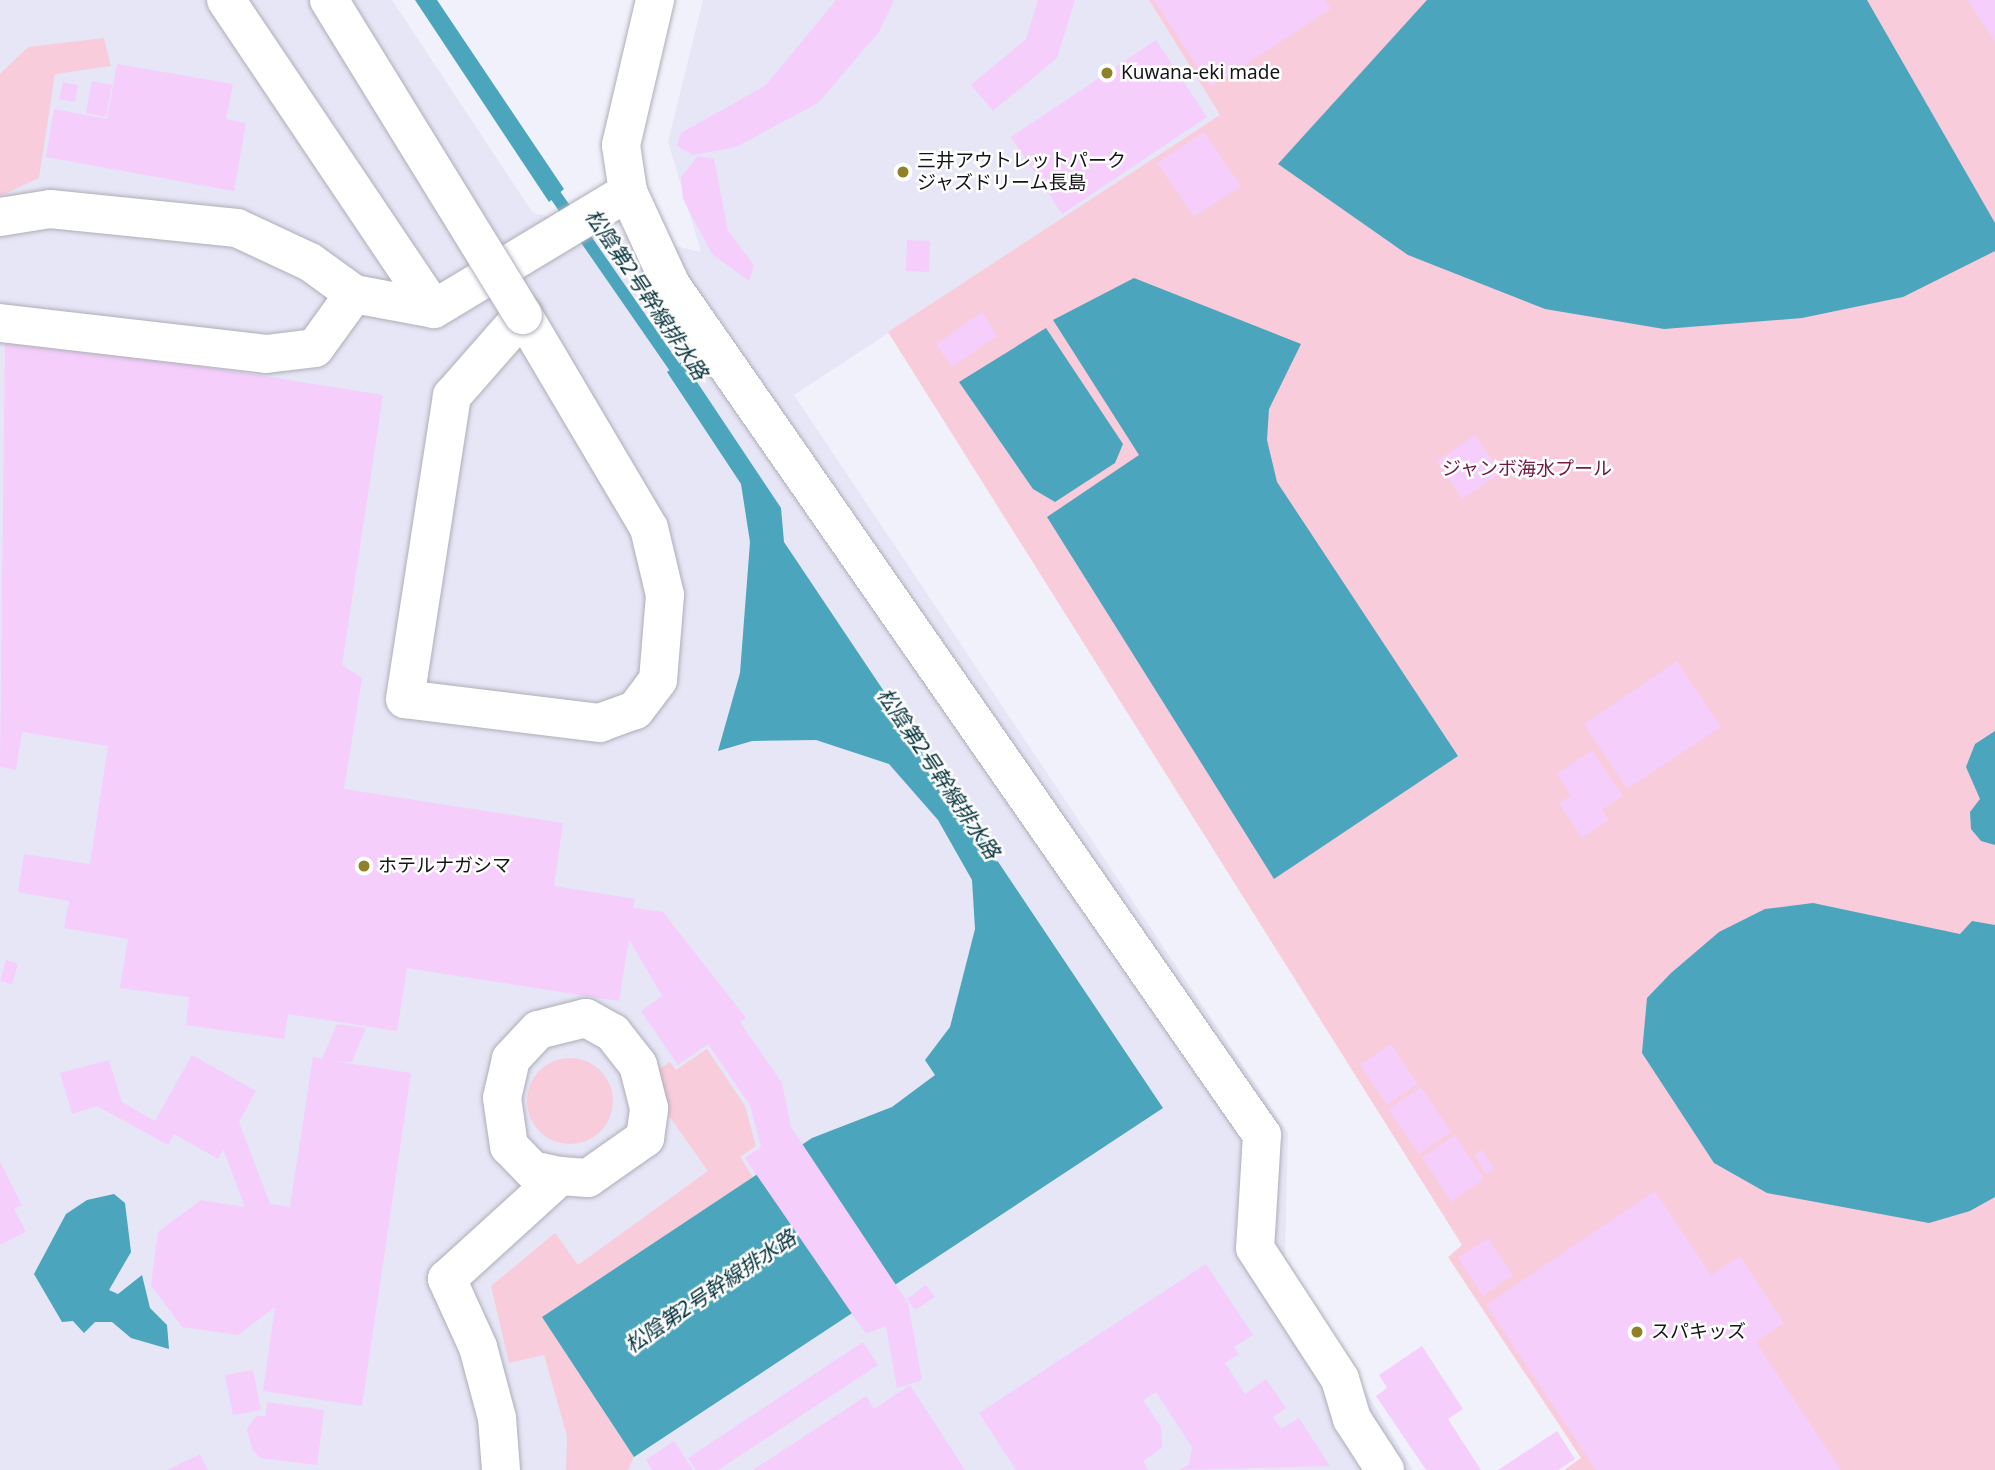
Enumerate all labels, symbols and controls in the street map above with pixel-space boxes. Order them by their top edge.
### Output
place label: Kuwana-eki made [1121,62,1280,84]
marker: Kuwana-eki made [1099,65,1115,81]
place label: 三井アウトレットパーク ジャズドリーム長島 [917,150,1126,194]
marker: 三井アウトレットパーク ジャズドリーム長島 [895,164,911,180]
water label: 松陰第2号幹線排水路 [580,204,714,384]
park label: ジャンボ海水プール [1442,458,1612,480]
water label: 松陰第2号幹線排水路 [872,683,1006,863]
place label: ホテルナガシマ [378,855,511,877]
marker: ホテルナガシマ [356,858,372,874]
water label: 松陰第2号幹線排水路 [620,1224,800,1358]
place label: スパキッズ [1651,1321,1746,1343]
marker: スパキッズ [1629,1324,1645,1340]

